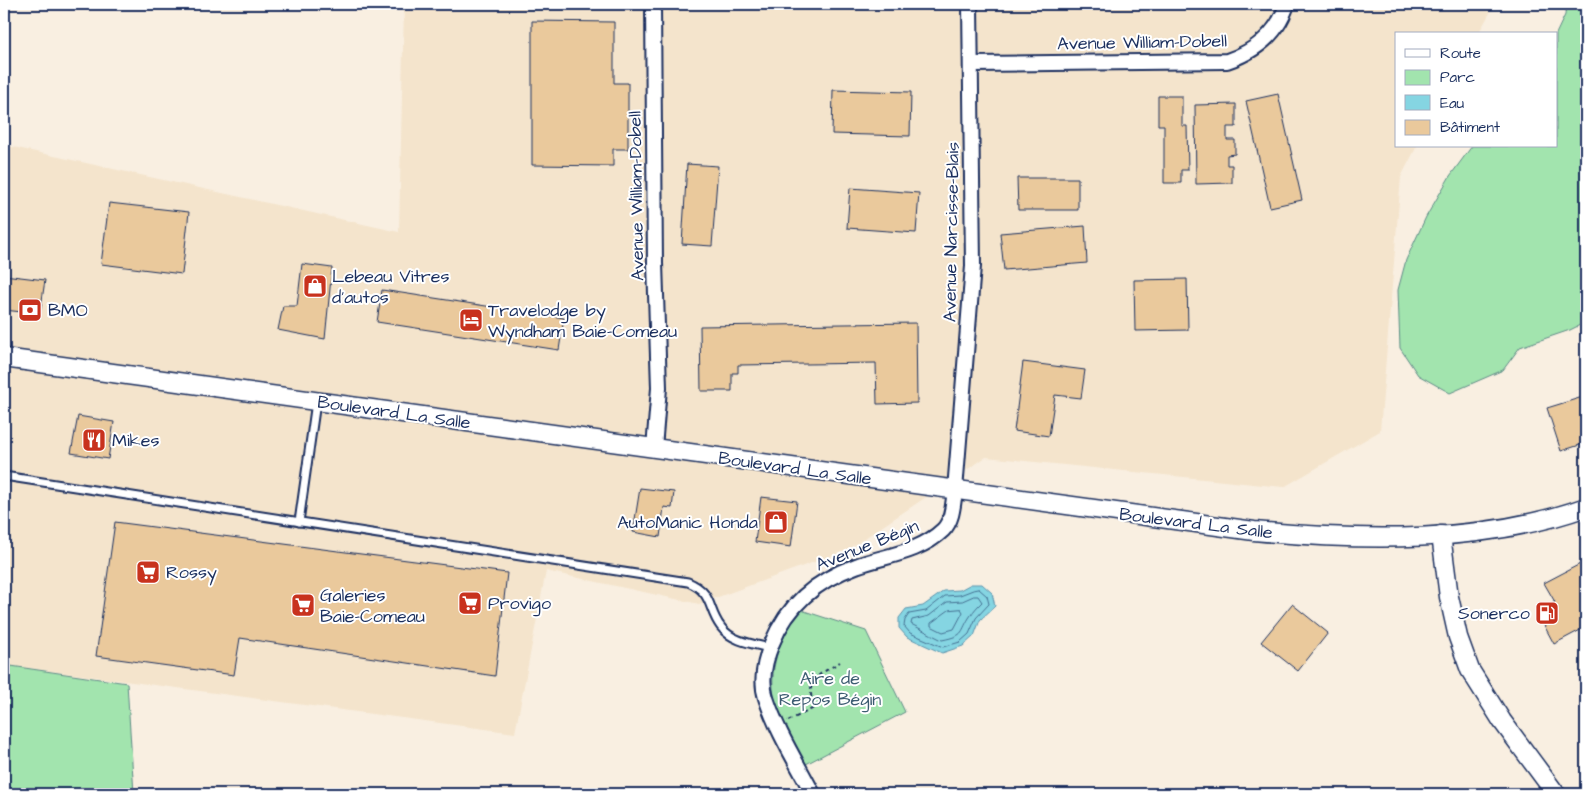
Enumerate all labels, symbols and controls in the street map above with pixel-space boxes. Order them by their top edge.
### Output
street label: Avenue William-Dobell [1057,29,1227,56]
legend [1395,32,1558,148]
text: Route [1440,43,1481,64]
text: Parc [1440,67,1475,88]
text: Eau [1440,93,1465,114]
street label: Avenue William-Dobell [623,111,650,281]
text: Bâtiment [1440,117,1500,138]
street label: Avenue Narcisse-Blais [937,142,966,322]
place label: Lebeau Vitres d'autos [332,264,450,310]
shop icon: Lebeau Vitres d'autos [302,273,328,299]
bank icon: BMO [17,297,43,323]
place label: BMO [48,298,88,323]
place label: Travelodge by Wyndham Baie-Comeau [488,298,677,345]
hotel icon: Travelodge by Wyndham Baie-Comeau [458,307,484,333]
street label: Boulevard La Salle [316,389,472,436]
restaurant icon: Mikes [81,427,107,453]
place label: Mikes [112,428,159,453]
street label: Boulevard La Salle [717,445,873,492]
street label: Boulevard La Salle [1118,502,1274,545]
shop icon: AutoManic Honda [763,509,789,535]
place label: AutoManic Honda [617,510,758,535]
street label: Avenue Bégin [812,513,923,578]
supermarket icon: Rossy [135,559,161,585]
place label: Rossy [166,560,217,586]
place label: Galeries Baie-Comeau [320,583,425,629]
supermarket icon: Provigo [457,590,483,616]
place label: Provigo [488,591,551,617]
supermarket icon: Galeries Baie-Comeau [290,592,316,618]
fuel station icon: Sonerco [1534,600,1560,626]
place label: Sonerco [1458,601,1530,626]
park label: Aire de Repos Bégin [779,666,881,713]

